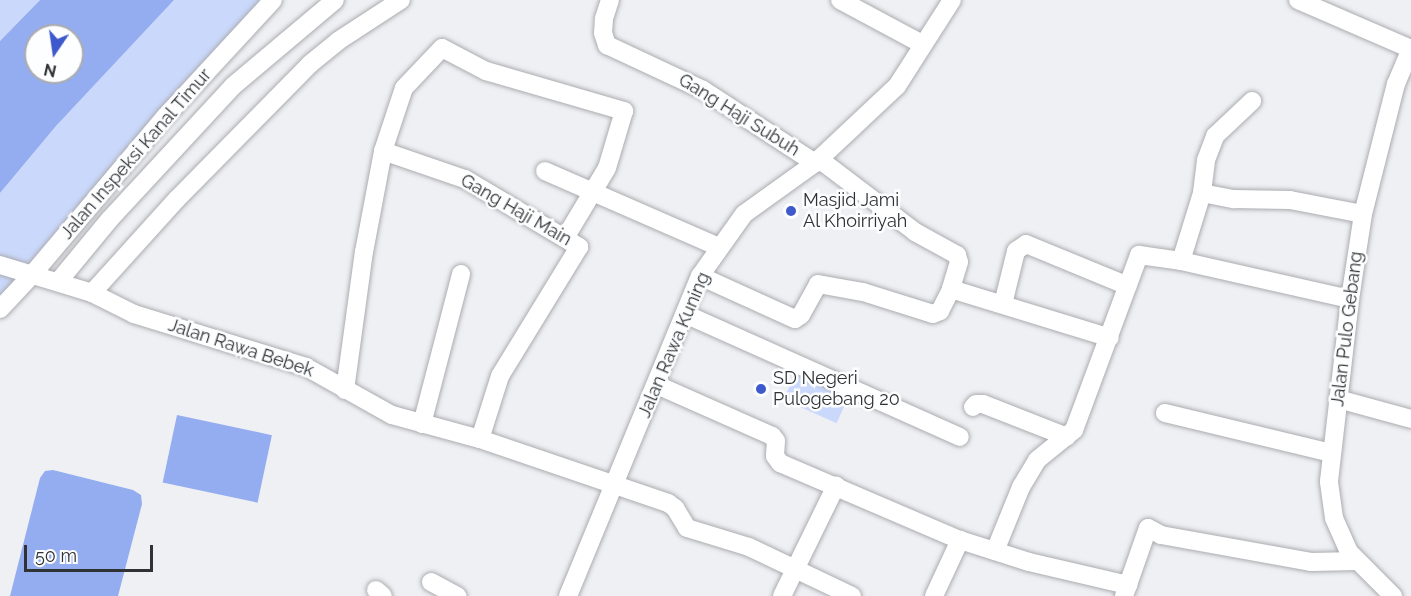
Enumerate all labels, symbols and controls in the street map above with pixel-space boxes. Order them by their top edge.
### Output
north arrow [24,24,84,84]
text: N [42,59,58,81]
street label: Jalan Inspeksi Kanal Timur [56,64,216,244]
street label: Gang Haji Subuh [675,69,803,161]
street label: Gang Haji Main [457,170,575,250]
place label: Masjid Jami Al Khoirriyah [803,190,908,232]
marker: Masjid Jami Al Khoirriyah [784,204,798,218]
street label: Jalan Pulo Gebang [1327,250,1367,408]
street label: Jalan Rawa Kuning [634,269,714,421]
street label: Jalan Rawa Bebek [165,314,317,382]
place label: SD Negeri Pulogebang 20 [773,368,900,410]
marker: SD Negeri Pulogebang 20 [754,382,768,396]
scale bar [27,533,156,571]
text: 50 m [35,545,77,566]

